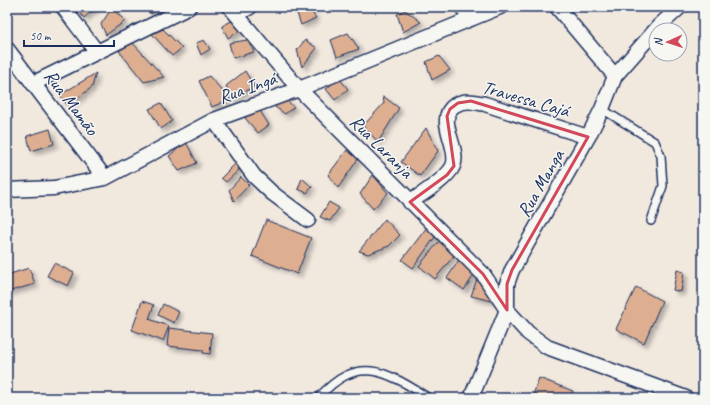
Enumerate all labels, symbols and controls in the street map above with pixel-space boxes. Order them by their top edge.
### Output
scale bar [24,22,114,48]
north arrow [648,22,688,62]
text: 50 m [30,28,52,44]
text: N [651,37,665,46]
street label: Rua Mamão [39,65,104,141]
street label: Rua Ingá [215,66,281,109]
street label: Travessa Cajá [479,75,574,123]
street label: Rua Laranja [345,110,419,184]
street label: Rua Manga [512,144,571,222]

